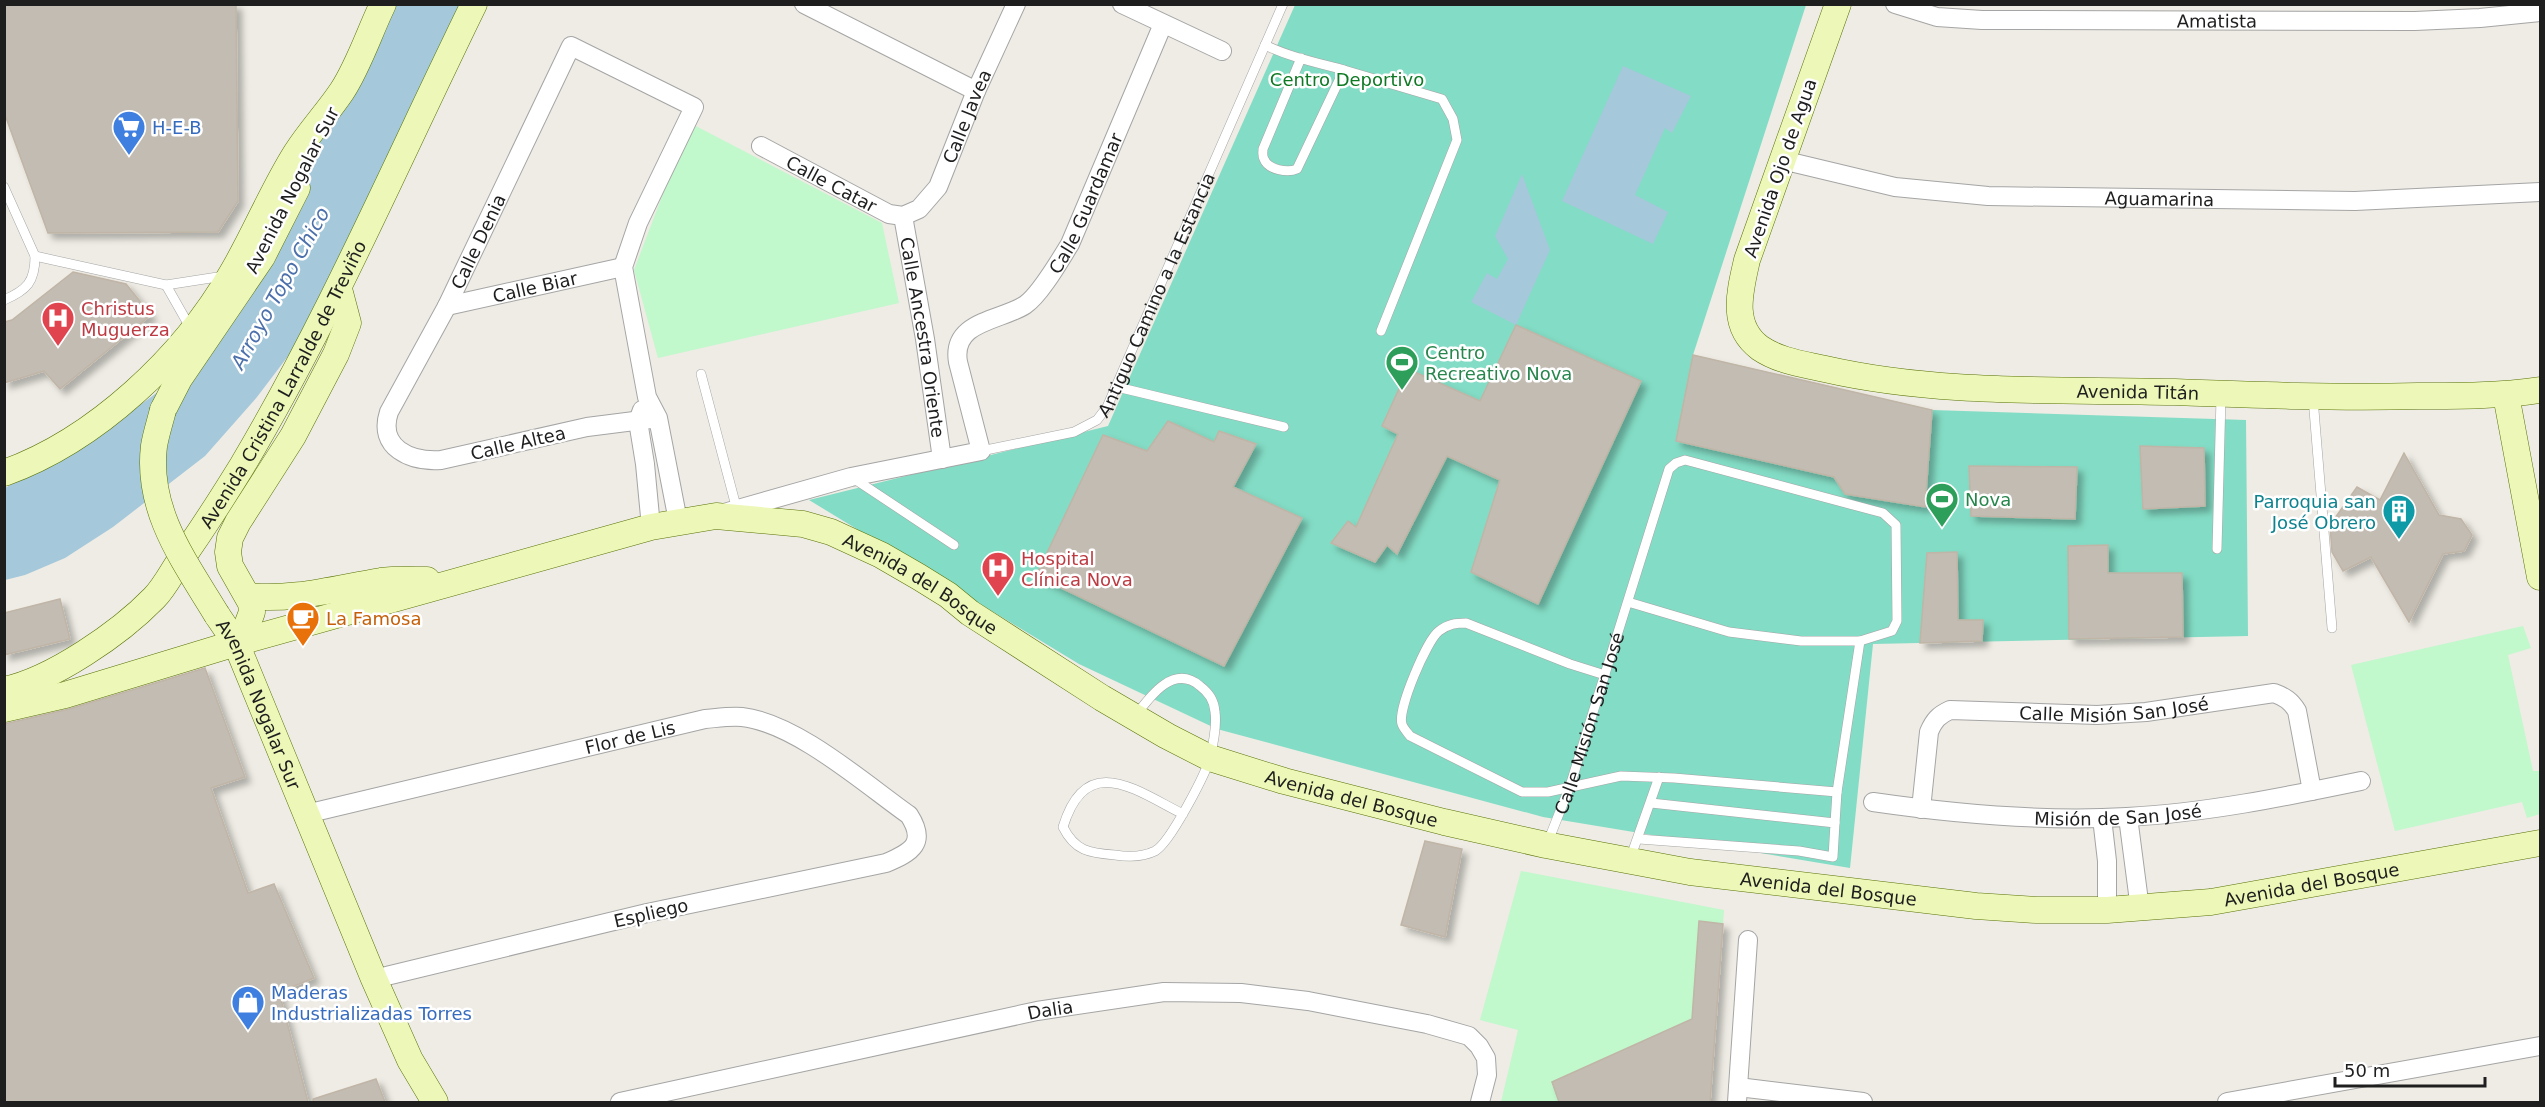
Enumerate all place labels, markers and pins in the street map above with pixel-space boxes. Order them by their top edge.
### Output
supermarket icon: H-E-B [111,109,147,156]
place label: H-E-B [152,117,202,138]
place label: Christus Muguerza [81,298,170,340]
hospital icon: Christus Muguerza [40,300,76,347]
place label: Centro Recreativo Nova [1425,342,1572,384]
sports icon: Centro Recreativo Nova [1384,344,1420,391]
sports icon: Nova [1924,481,1960,528]
place label: Nova [1965,489,2011,510]
place label: Parroquia san José Obrero [2253,491,2376,533]
building icon: Parroquia san José Obrero [2381,493,2417,540]
place label: Hospital Clínica Nova [1021,548,1133,590]
hospital icon: Hospital Clínica Nova [980,550,1016,597]
cafe icon: La Famosa [285,600,321,647]
place label: La Famosa [326,608,421,629]
place label: Maderas Industrializadas Torres [271,982,472,1024]
shop icon: Maderas Industrializadas Torres [230,984,266,1031]

